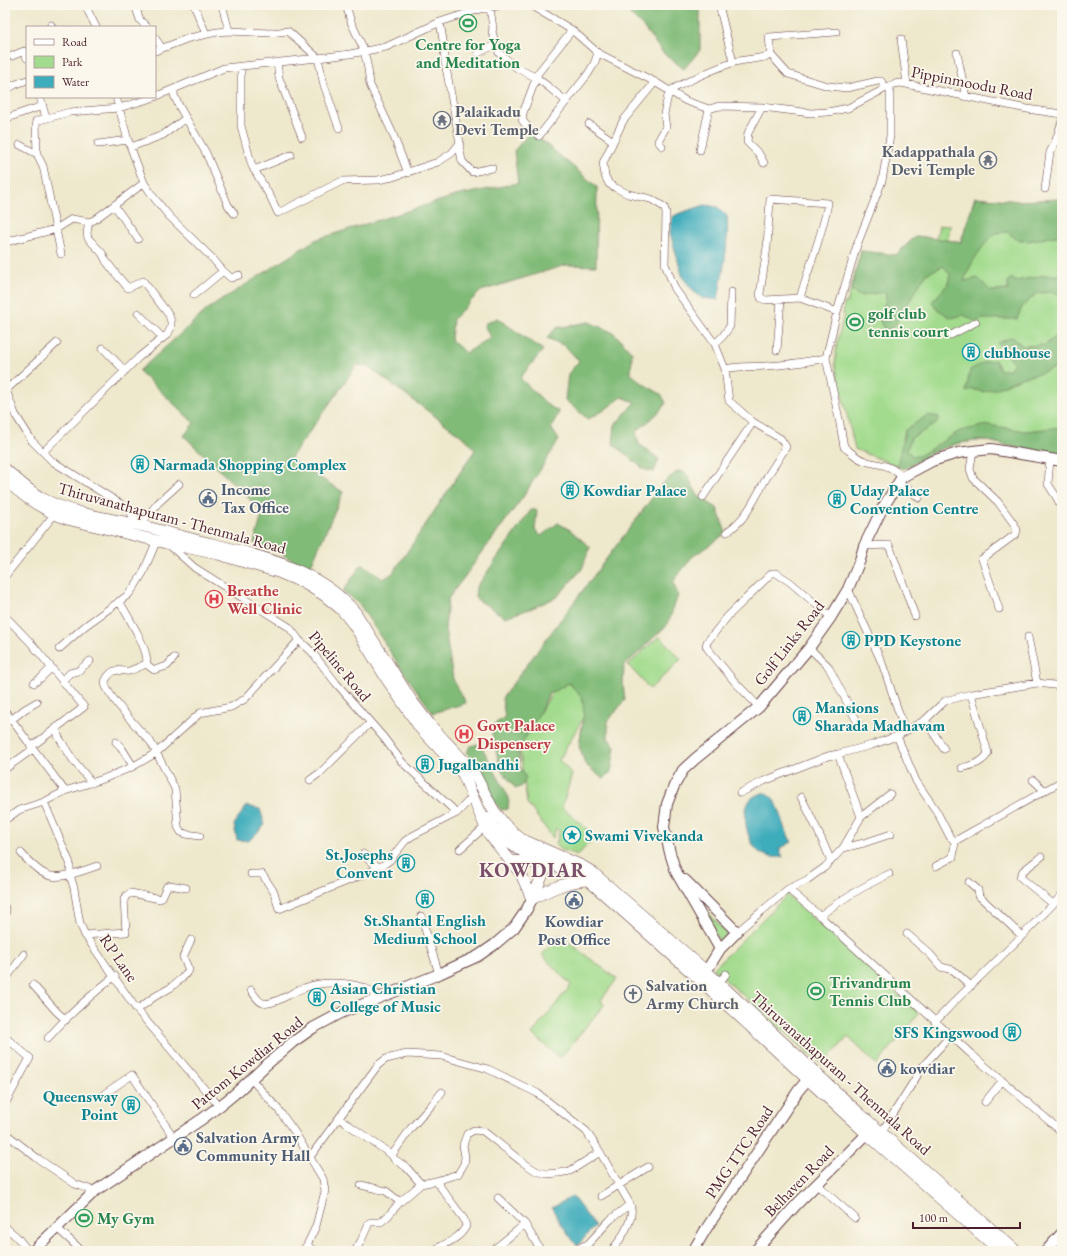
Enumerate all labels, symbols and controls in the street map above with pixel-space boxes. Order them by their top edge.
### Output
sports icon: Centre for Yoga and Meditation [458,13,478,33]
legend [26,26,156,98]
text: Road [62,34,88,50]
place label: Centre for Yoga and Meditation [415,34,522,73]
text: Park [62,54,83,70]
street label: Pippinmoodu Road [910,61,1035,105]
text: Water [62,74,89,90]
place label: Palaikadu Devi Temple [455,101,539,140]
temple icon: Palaikadu Devi Temple [432,110,452,130]
place label: Kadappathala Devi Temple [882,141,976,180]
temple icon: Kadappathala Devi Temple [978,150,998,170]
place label: golf club tennis court [868,303,949,342]
sports icon: golf club tennis court [845,312,865,332]
building icon: clubhouse [961,342,981,362]
place label: clubhouse [984,342,1051,363]
building icon: Narmada Shopping Complex [130,454,150,474]
place label: Narmada Shopping Complex [153,454,347,475]
street label: Thiruvanathapuram - Thenmala Road [56,477,289,559]
place label: Income Tax Office [221,479,289,518]
building icon: Kowdiar Palace [560,480,580,500]
place label: Kowdiar Palace [583,480,687,501]
place label: Uday Palace Convention Centre [850,480,979,519]
public building icon: Income Tax Office [198,488,218,508]
building icon: Uday Palace Convention Centre [827,489,847,509]
place label: Breathe Well Clinic [227,580,302,619]
hospital icon: Breathe Well Clinic [204,589,224,609]
street label: Golf Links Road [749,595,829,690]
street label: Pipeline Road [304,626,376,707]
building icon: PPD Keystone [841,630,861,650]
place label: PPD Keystone [864,630,961,651]
place label: Mansions Sharada Madhavam [815,697,945,736]
building icon: Mansions Sharada Madhavam [792,706,812,726]
place label: Govt Palace Dispensery [477,715,555,754]
hospital icon: Govt Palace Dispensery [454,724,474,744]
building icon: Jugalbandhi [415,754,435,774]
place label: Jugalbandhi [436,754,519,775]
place icon: Swami Vivekanda [562,825,582,845]
place label: Swami Vivekanda [585,825,704,846]
place label: St.Josephs Convent [326,844,393,883]
building icon: St.Josephs Convent [396,853,416,873]
district label: KOWDIAR [479,857,587,883]
building icon: St.Shantal English Medium School [415,889,435,909]
public building icon: Kowdiar Post Office [564,890,584,910]
place label: St.Shantal English Medium School [364,910,486,949]
place label: Kowdiar Post Office [538,911,611,950]
street label: RP Lane [95,930,143,986]
place label: Trivandrum Tennis Club [829,972,911,1011]
place label: Salvation Army Church [645,975,739,1014]
place label: Asian Christian College of Music [329,978,441,1017]
sports icon: Trivandrum Tennis Club [806,981,826,1001]
church icon: Salvation Army Church [623,984,643,1004]
street label: Thiruvanathapuram - Thenmala Road [747,986,936,1160]
building icon: Asian Christian College of Music [307,987,327,1007]
street label: Pattom Kowdiar Road [187,1011,308,1114]
place label: SFS Kingswood [894,1022,999,1043]
building icon: SFS Kingswood [1002,1022,1022,1042]
public building icon: kowdiar [877,1058,897,1078]
place label: kowdiar [900,1058,956,1079]
place label: Queensway Point [43,1086,118,1125]
building icon: Queensway Point [121,1095,141,1115]
street label: PMG TTC Road [700,1101,778,1202]
place label: Salvation Army Community Hall [196,1127,311,1166]
public building icon: Salvation Army Community Hall [173,1136,193,1156]
street label: Belhaven Road [760,1140,839,1221]
scale bar [913,1204,1020,1230]
sports icon: My Gym [74,1208,94,1228]
place label: My Gym [97,1208,155,1229]
text: 100 m [919,1210,949,1226]

